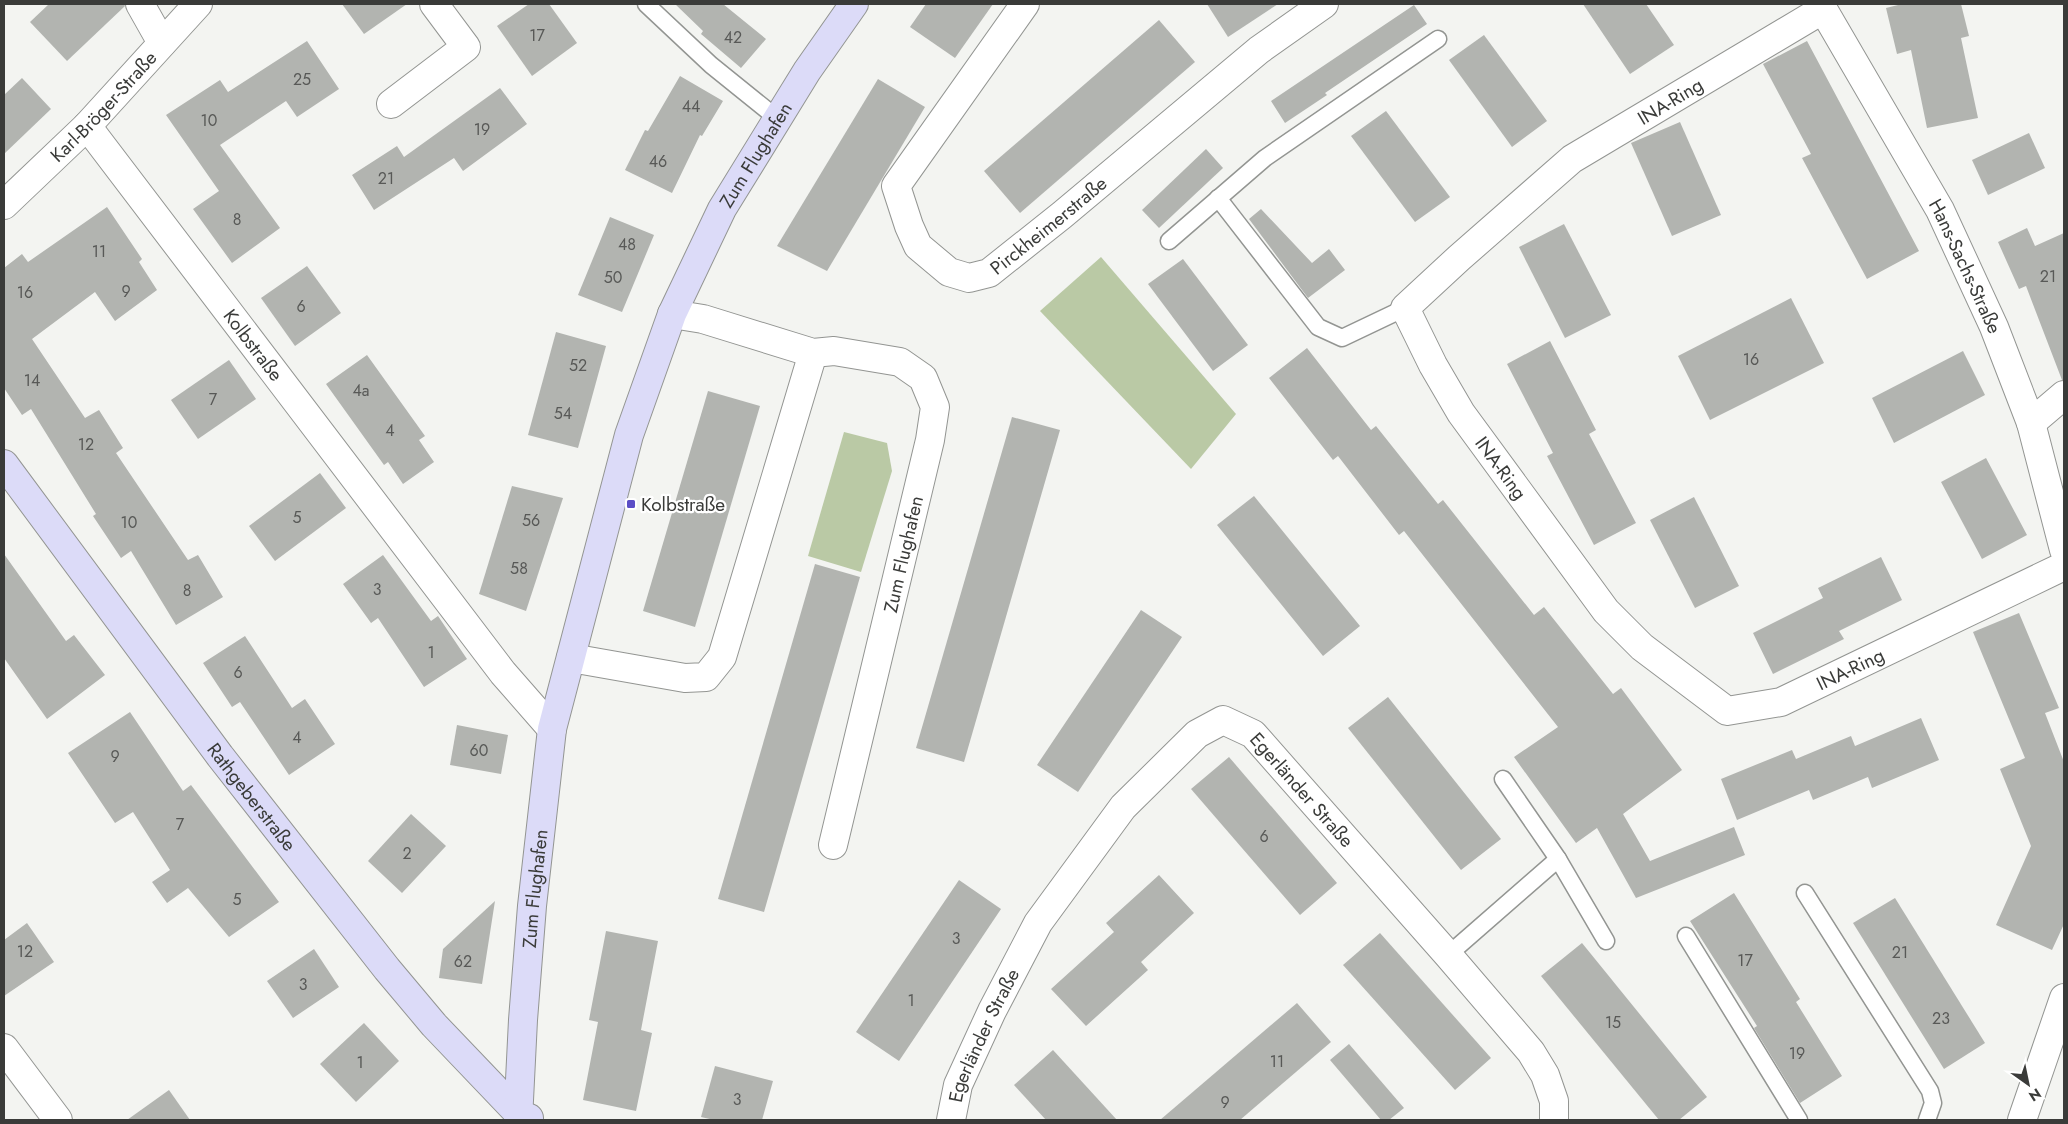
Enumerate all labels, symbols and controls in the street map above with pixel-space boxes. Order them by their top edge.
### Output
house number: 17 [529,24,545,47]
house number: 42 [724,26,742,49]
street label: Karl-Bröger-Straße [44,45,163,168]
house number: 25 [293,68,311,91]
street label: INA-Ring [1632,71,1708,132]
house number: 44 [682,95,700,118]
street label: Zum Flughafen [713,97,799,213]
house number: 10 [201,109,217,132]
house number: 19 [474,118,490,141]
house number: 46 [649,150,667,173]
house number: 21 [378,167,394,190]
street label: Pirckheimerstraße [984,170,1113,281]
street label: Hans-Sachs-Straße [1922,194,2008,338]
house number: 8 [233,208,241,231]
house number: 48 [618,233,636,256]
house number: 11 [92,240,106,263]
house number: 21 [2040,265,2056,288]
house number: 50 [604,266,622,289]
house number: 9 [121,280,131,303]
house number: 16 [17,281,33,304]
house number: 6 [296,295,306,318]
street label: Kolbstraße [217,304,289,387]
house number: 16 [1743,348,1759,371]
house number: 52 [569,354,587,377]
house number: 14 [24,369,40,392]
house number: 4a [352,379,370,402]
house number: 7 [209,388,218,411]
house number: 54 [554,402,572,425]
house number: 4 [385,419,395,442]
street label: INA-Ring [1469,431,1533,505]
house number: 12 [78,433,94,456]
place label: Kolbstraße [641,491,725,518]
street label: Zum Flughafen [877,493,930,615]
marker: Kolbstraße [625,498,637,510]
house number: 5 [292,506,302,529]
house number: 56 [522,509,540,532]
house number: 10 [121,511,137,534]
house number: 58 [510,557,528,580]
house number: 3 [373,578,382,601]
house number: 8 [183,579,191,602]
house number: 1 [427,641,435,664]
street label: INA-Ring [1812,641,1889,697]
house number: 6 [233,661,243,684]
house number: 4 [292,726,302,749]
street label: Egerländer Straße [1244,727,1360,854]
street label: Rathgeberstraße [201,737,303,857]
house number: 60 [470,739,488,762]
house number: 9 [110,745,120,768]
house number: 7 [176,813,185,836]
house number: 6 [1259,825,1269,848]
street label: Zum Flughafen [516,828,555,949]
house number: 2 [402,842,412,865]
house number: 5 [232,888,242,911]
house number: 3 [952,927,961,950]
house number: 12 [17,940,33,963]
house number: 21 [1892,941,1908,964]
house number: 17 [1737,949,1753,972]
house number: 62 [454,950,472,973]
street label: Egerländer Straße [942,964,1026,1105]
house number: 3 [299,973,308,996]
house number: 1 [907,989,915,1012]
house number: 23 [1932,1007,1950,1030]
house number: 15 [1605,1011,1621,1034]
house number: 19 [1789,1042,1805,1065]
house number: 11 [1270,1050,1284,1073]
house number: 1 [356,1051,364,1074]
north arrow [2003,1059,2053,1109]
text: N [2025,1083,2045,1106]
house number: 3 [733,1088,742,1111]
house number: 9 [1220,1091,1230,1114]

